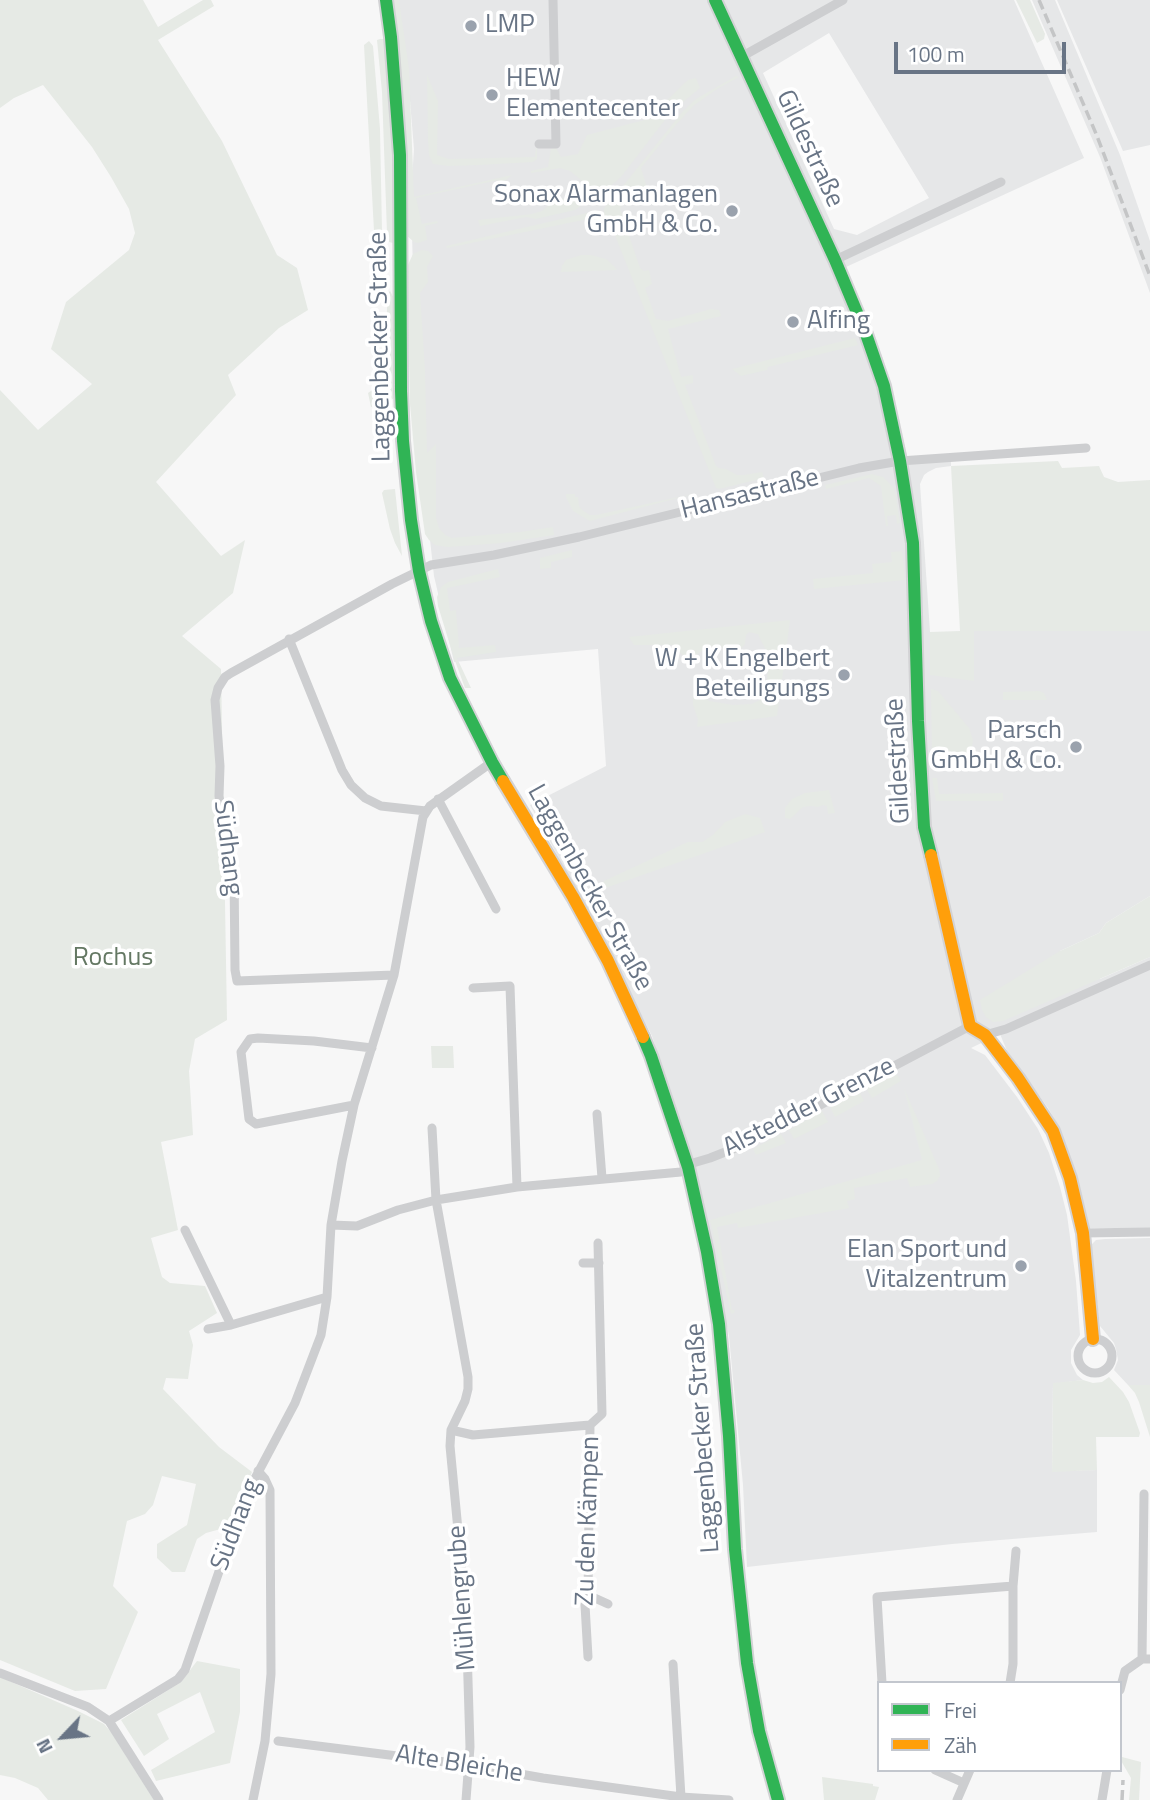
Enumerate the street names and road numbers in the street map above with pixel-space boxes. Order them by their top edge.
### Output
street label: Gildestraße [768,85,850,213]
street label: Laggenbecker Straße [363,232,399,462]
street label: Hansastraße [678,463,822,527]
street label: Gildestraße [880,697,918,825]
street label: Laggenbecker Straße [519,780,659,996]
street label: Südhang [206,798,248,898]
street label: Alstedder Grenze [718,1051,900,1165]
street label: Laggenbecker Straße [680,1322,728,1554]
street label: Zu den Kämpen [570,1435,608,1607]
street label: Südhang [205,1475,269,1575]
street label: Mühlengrube [442,1524,484,1672]
street label: Alte Bleiche [393,1740,525,1790]

